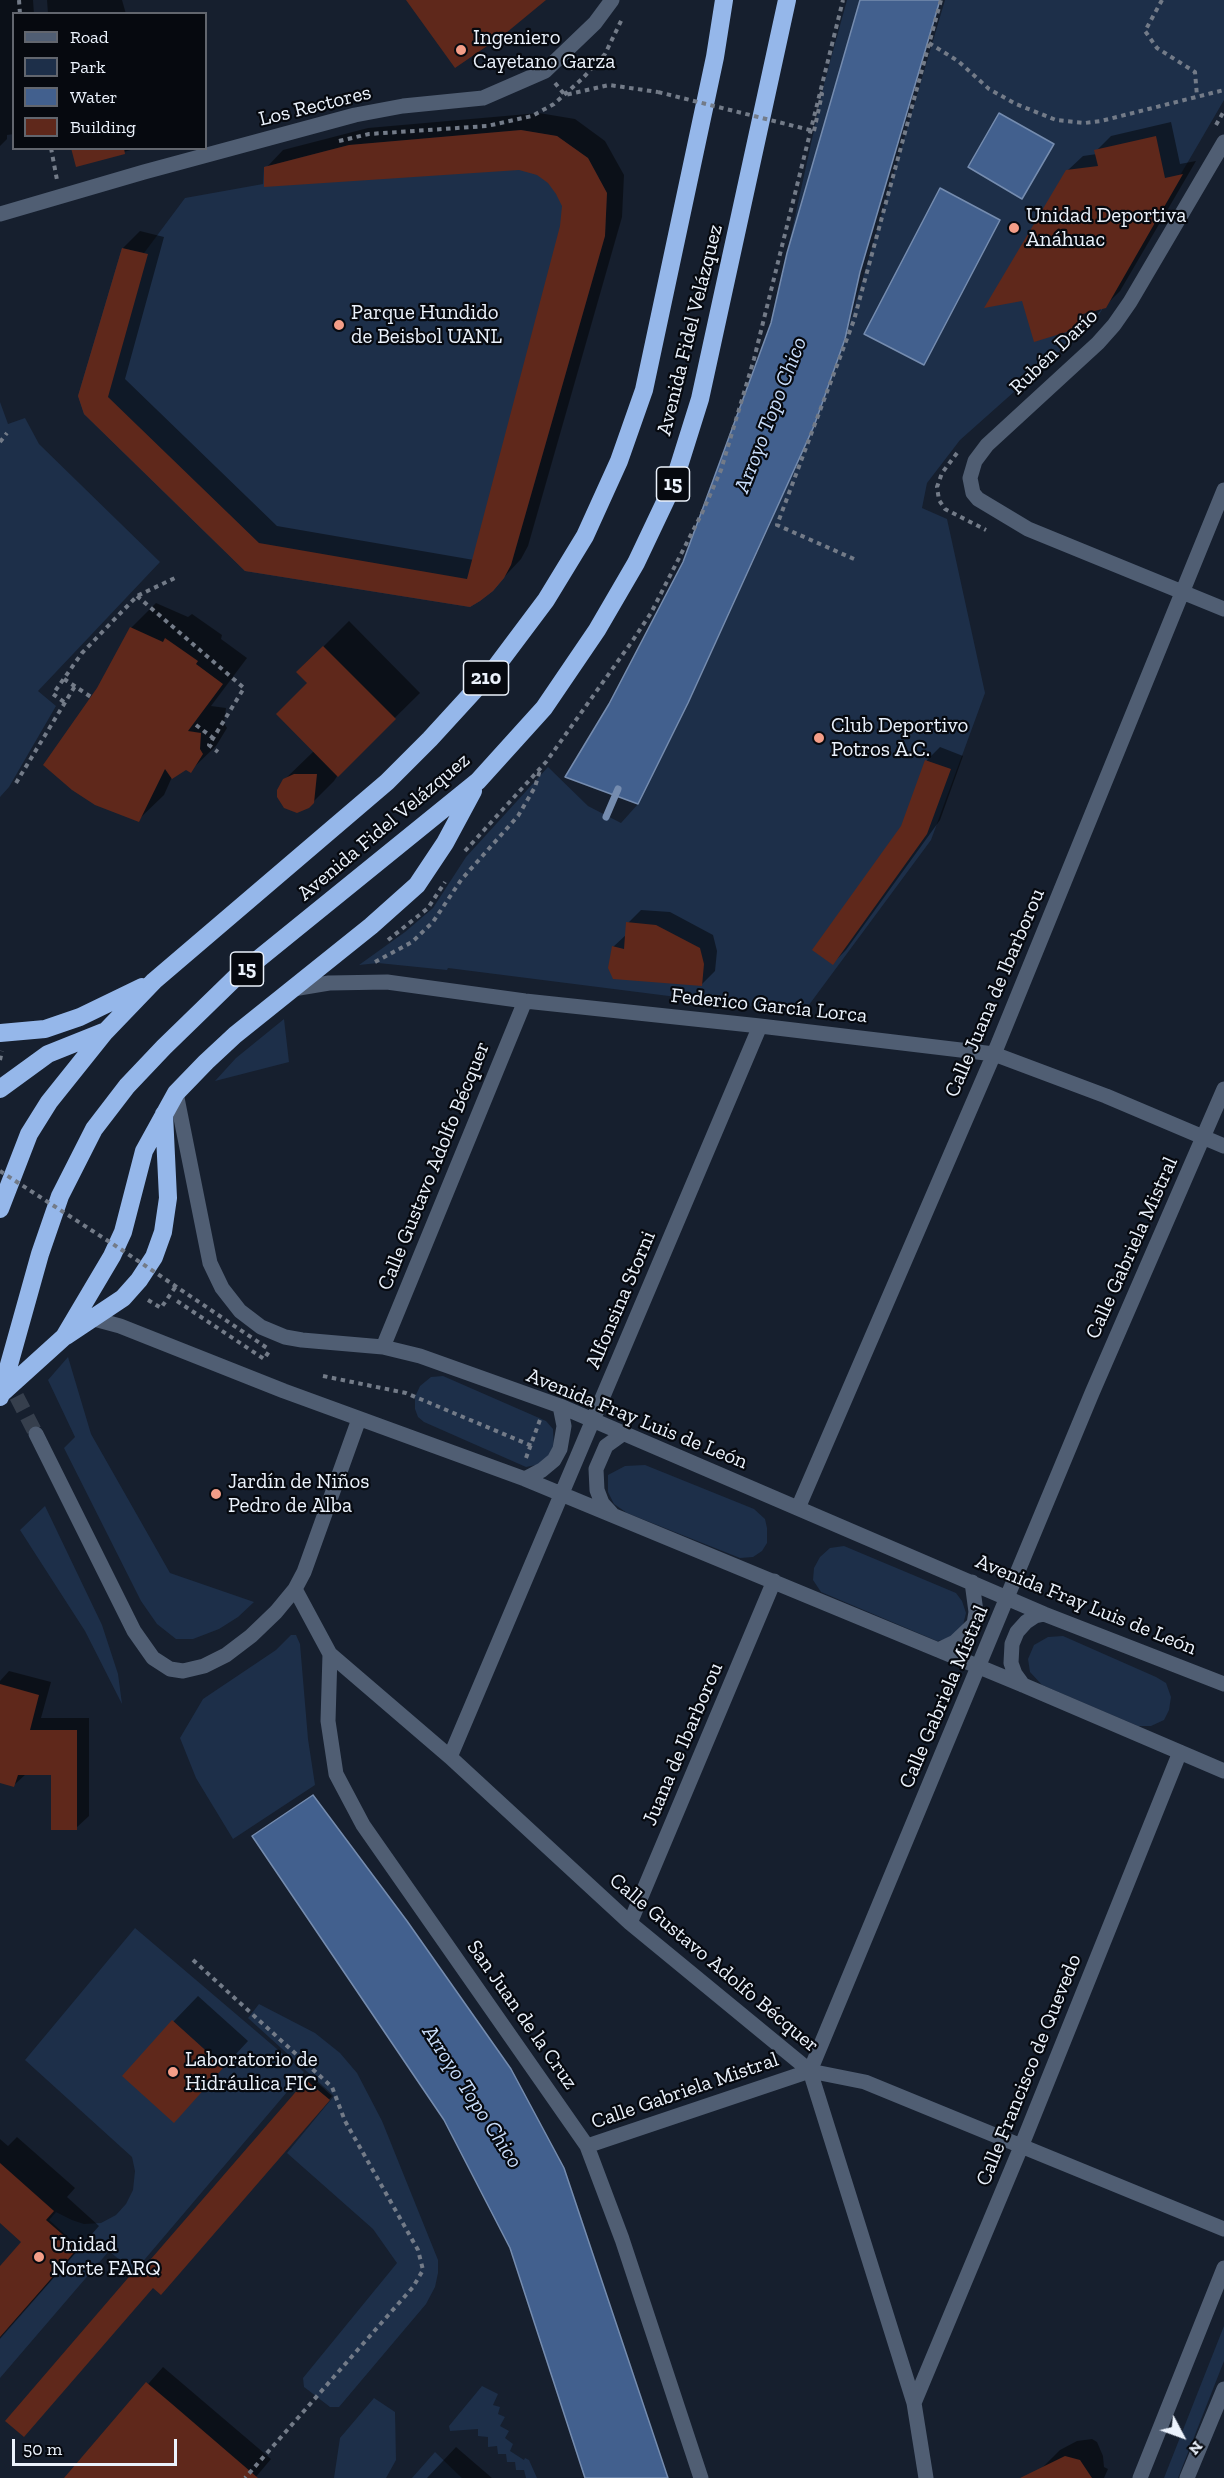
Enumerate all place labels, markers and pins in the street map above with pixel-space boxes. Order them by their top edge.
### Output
place label: Ingeniero Cayetano Garza [473,25,615,75]
marker: Ingeniero Cayetano Garza [454,43,468,57]
place label: Unidad Deportiva Anáhuac [1026,203,1187,253]
marker: Unidad Deportiva Anáhuac [1007,221,1021,235]
place label: Parque Hundido de Beisbol UANL [351,300,502,350]
marker: Parque Hundido de Beisbol UANL [332,318,346,332]
place label: Club Deportivo Potros A.C. [831,713,968,763]
marker: Club Deportivo Potros A.C. [812,731,826,745]
place label: Jardín de Niños Pedro de Alba [228,1469,369,1519]
marker: Jardín de Niños Pedro de Alba [209,1487,223,1501]
place label: Laboratorio de Hidráulica FIC [185,2047,318,2097]
marker: Laboratorio de Hidráulica FIC [166,2065,180,2079]
place label: Unidad Norte FARQ [51,2232,161,2282]
marker: Unidad Norte FARQ [32,2250,46,2264]

